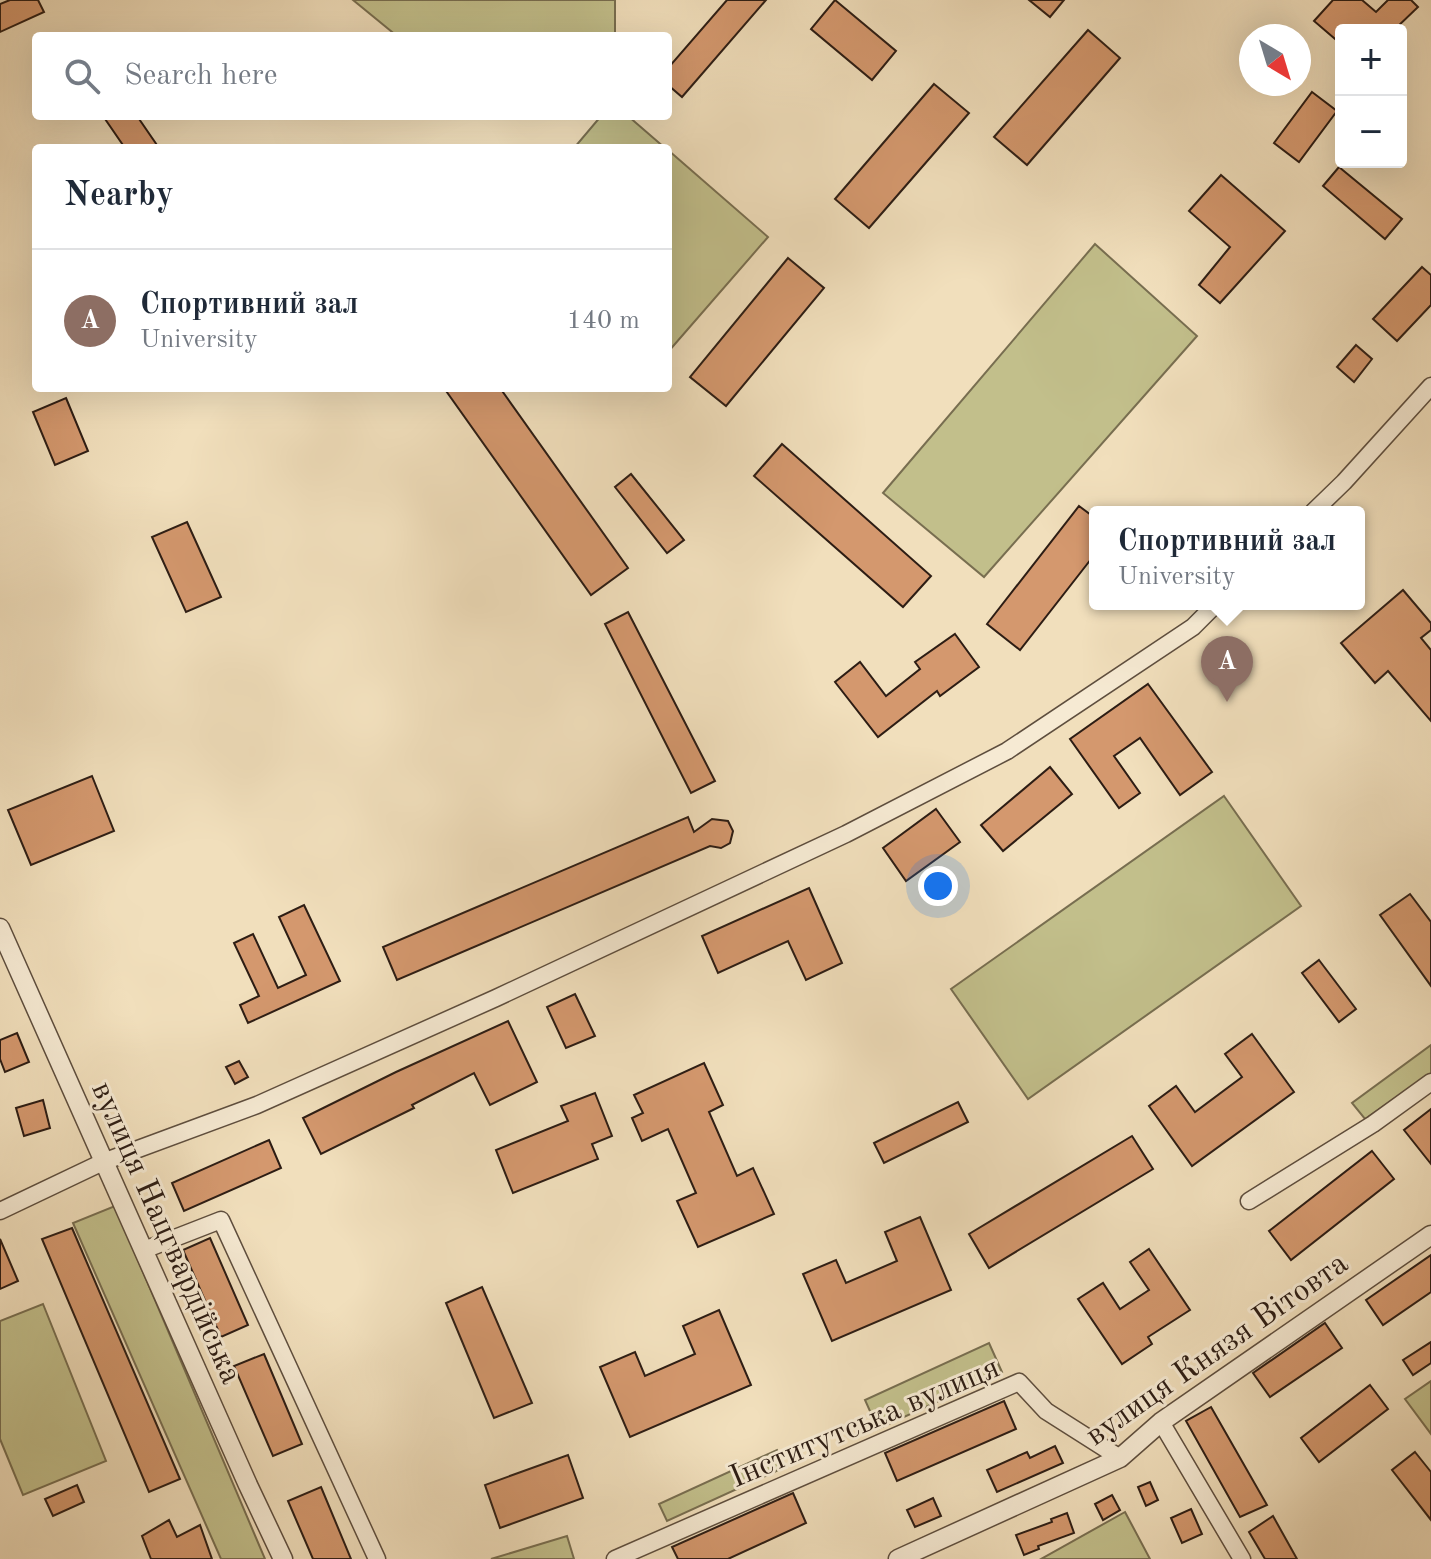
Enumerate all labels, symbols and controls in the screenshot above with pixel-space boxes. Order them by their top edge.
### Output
north arrow [1239,24,1311,96]
map controls [1335,24,1407,168]
button: + [1335,24,1407,96]
search box [32,32,672,120]
icon: search [60,54,104,98]
text: Search here [124,61,278,91]
button: − [1335,96,1407,168]
text: Nearby [64,179,174,213]
text: Спортивний зал [140,290,359,320]
text: A [80,308,100,334]
text: 140 m [567,308,640,334]
text: University [140,327,258,353]
popup [1089,506,1365,610]
text: Спортивний зал [1118,527,1336,557]
text: University [1118,564,1235,590]
pin: A [1201,636,1253,702]
your location [918,866,958,906]
street label: вулиця Нацгвардійська [84,1077,246,1389]
street label: вулиця Князя Вітовта [1081,1248,1355,1453]
street label: Інститутська вулиця [726,1352,1005,1495]

